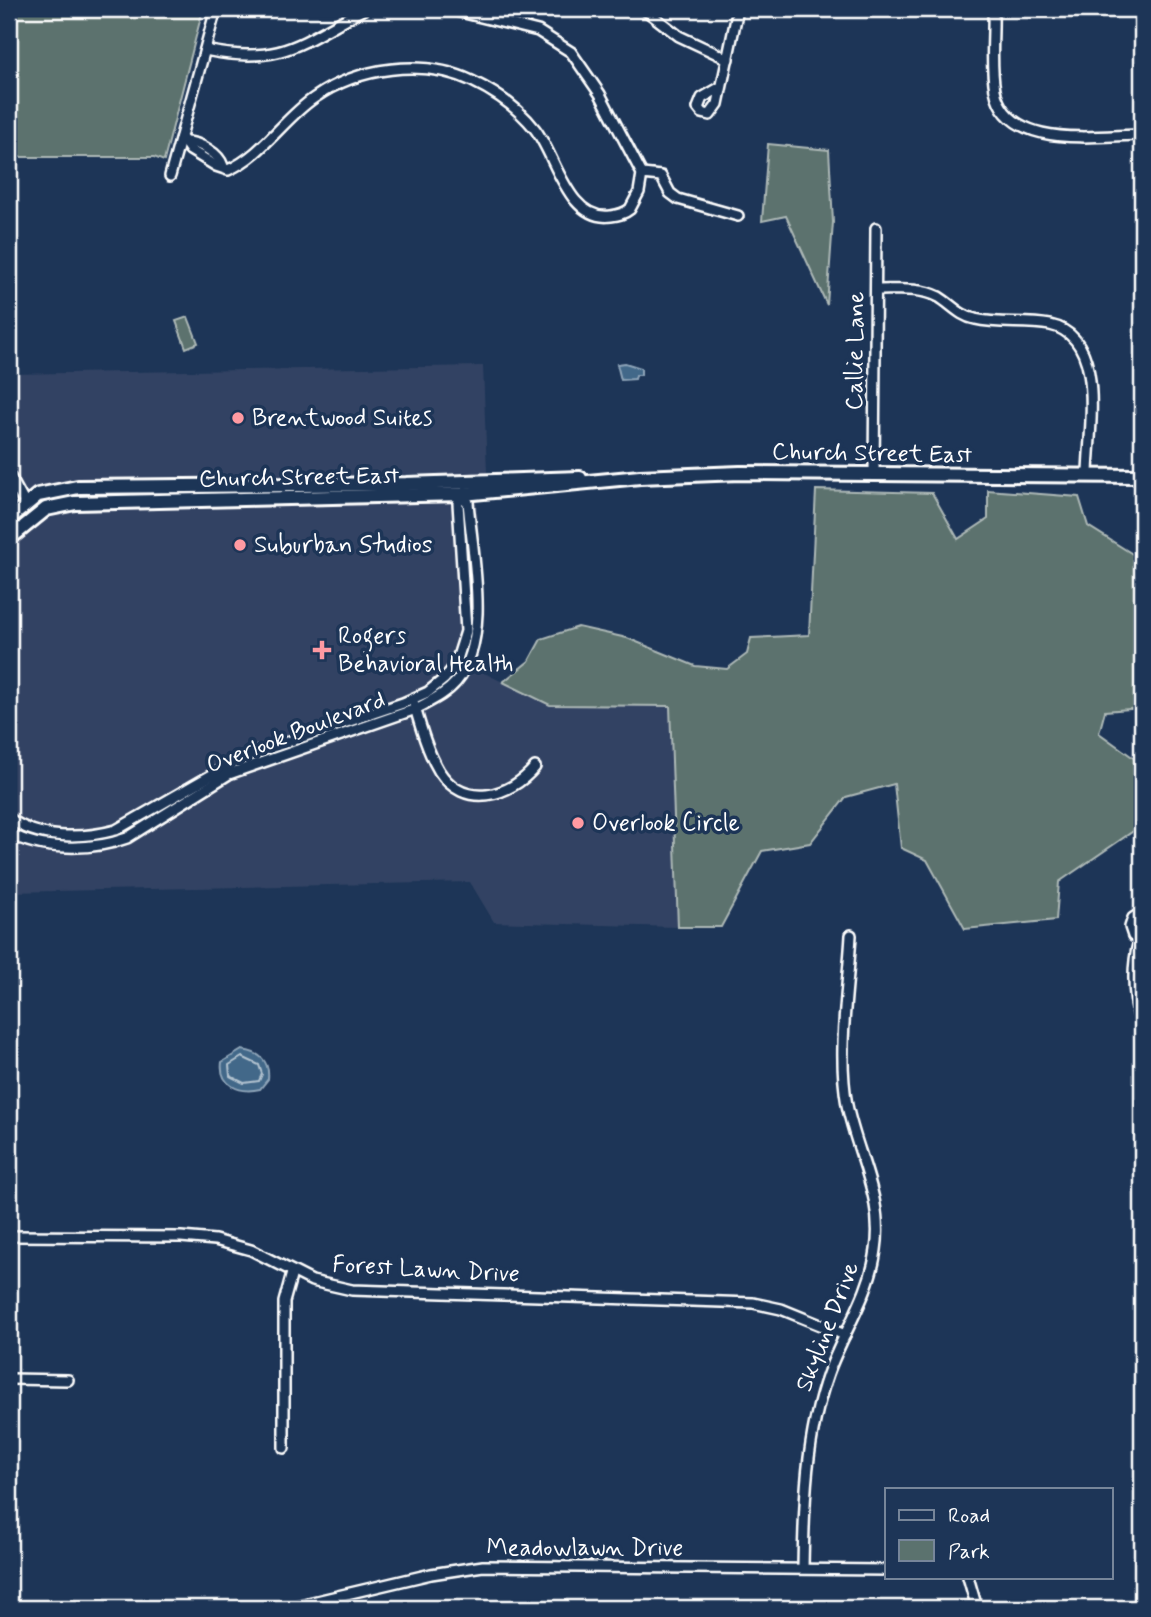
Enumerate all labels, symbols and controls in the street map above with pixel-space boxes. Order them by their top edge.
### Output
street label: Callie Lane [839,291,873,411]
place label: Brentwood Suites [252,403,432,434]
marker: Brentwood Suites [230,410,246,426]
street label: Church Street East [772,437,973,471]
street label: Church Street East [199,461,400,495]
place label: Suburban Studios [254,530,433,561]
marker: Suburban Studios [232,537,248,553]
place label: Rogers Behavioral Health [338,621,514,680]
marker: Rogers Behavioral Health [312,640,332,660]
street label: Overlook Boulevard [202,685,390,781]
place label: Overlook Circle [592,808,740,839]
marker: Overlook Circle [570,815,586,831]
street label: Forest Lawn Drive [331,1250,521,1290]
street label: Skyline Drive [789,1258,867,1396]
legend [885,1488,1112,1578]
text: Road [948,1502,990,1530]
street label: Meadowlawn Drive [487,1533,683,1564]
text: Park [948,1538,990,1566]

